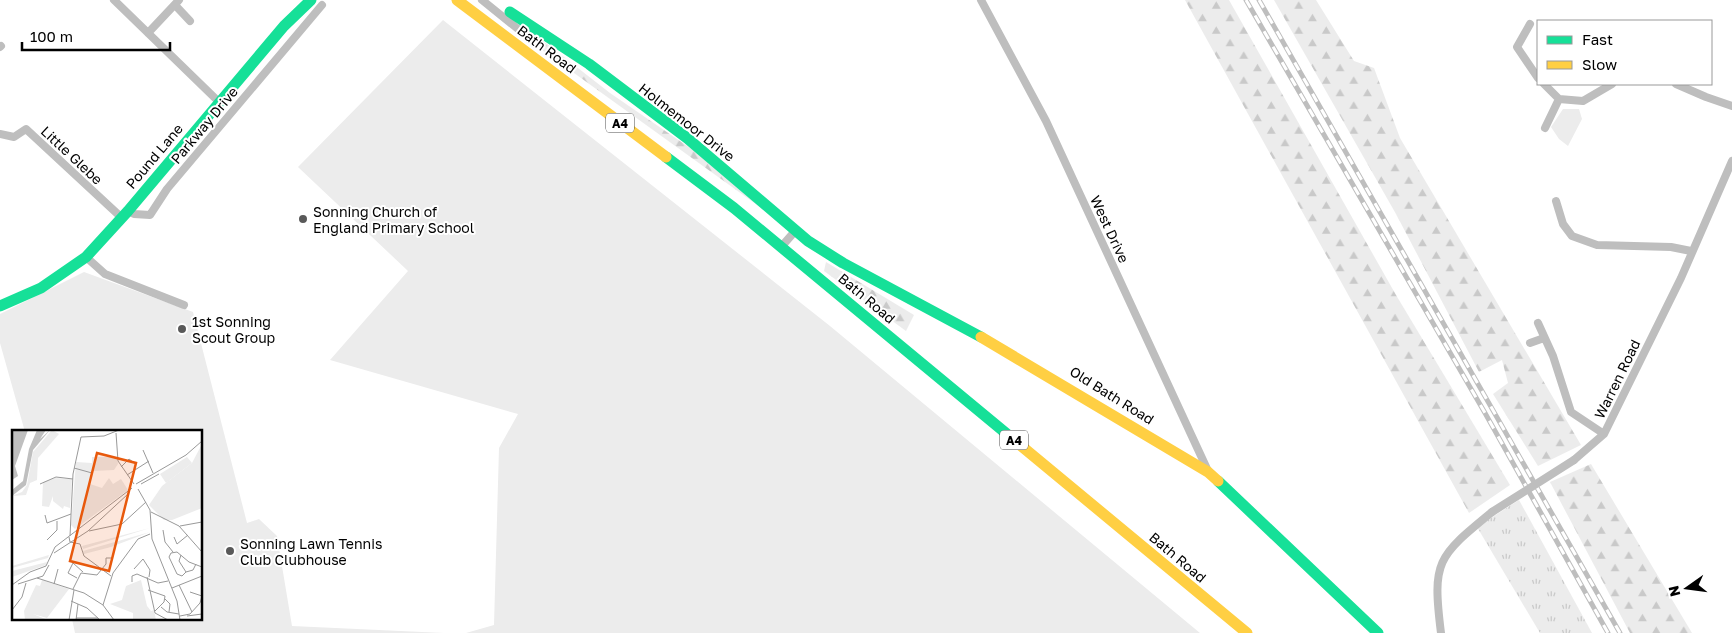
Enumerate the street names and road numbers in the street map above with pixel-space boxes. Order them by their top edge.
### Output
street label: Bath Road [514,21,580,77]
street label: Holmemoor Drive [636,79,738,165]
street label: Parkway Drive [167,83,241,167]
road number: A4 [606,114,634,132]
street label: Pound Lane [122,120,186,192]
street label: Little Glebe [38,122,106,188]
street label: West Drive [1087,193,1133,265]
street label: Bath Road [835,269,899,327]
street label: Warren Road [1590,337,1644,421]
street label: Old Bath Road [1067,362,1157,428]
road number: A4 [1000,430,1028,450]
street label: Bath Road [1146,528,1210,586]

